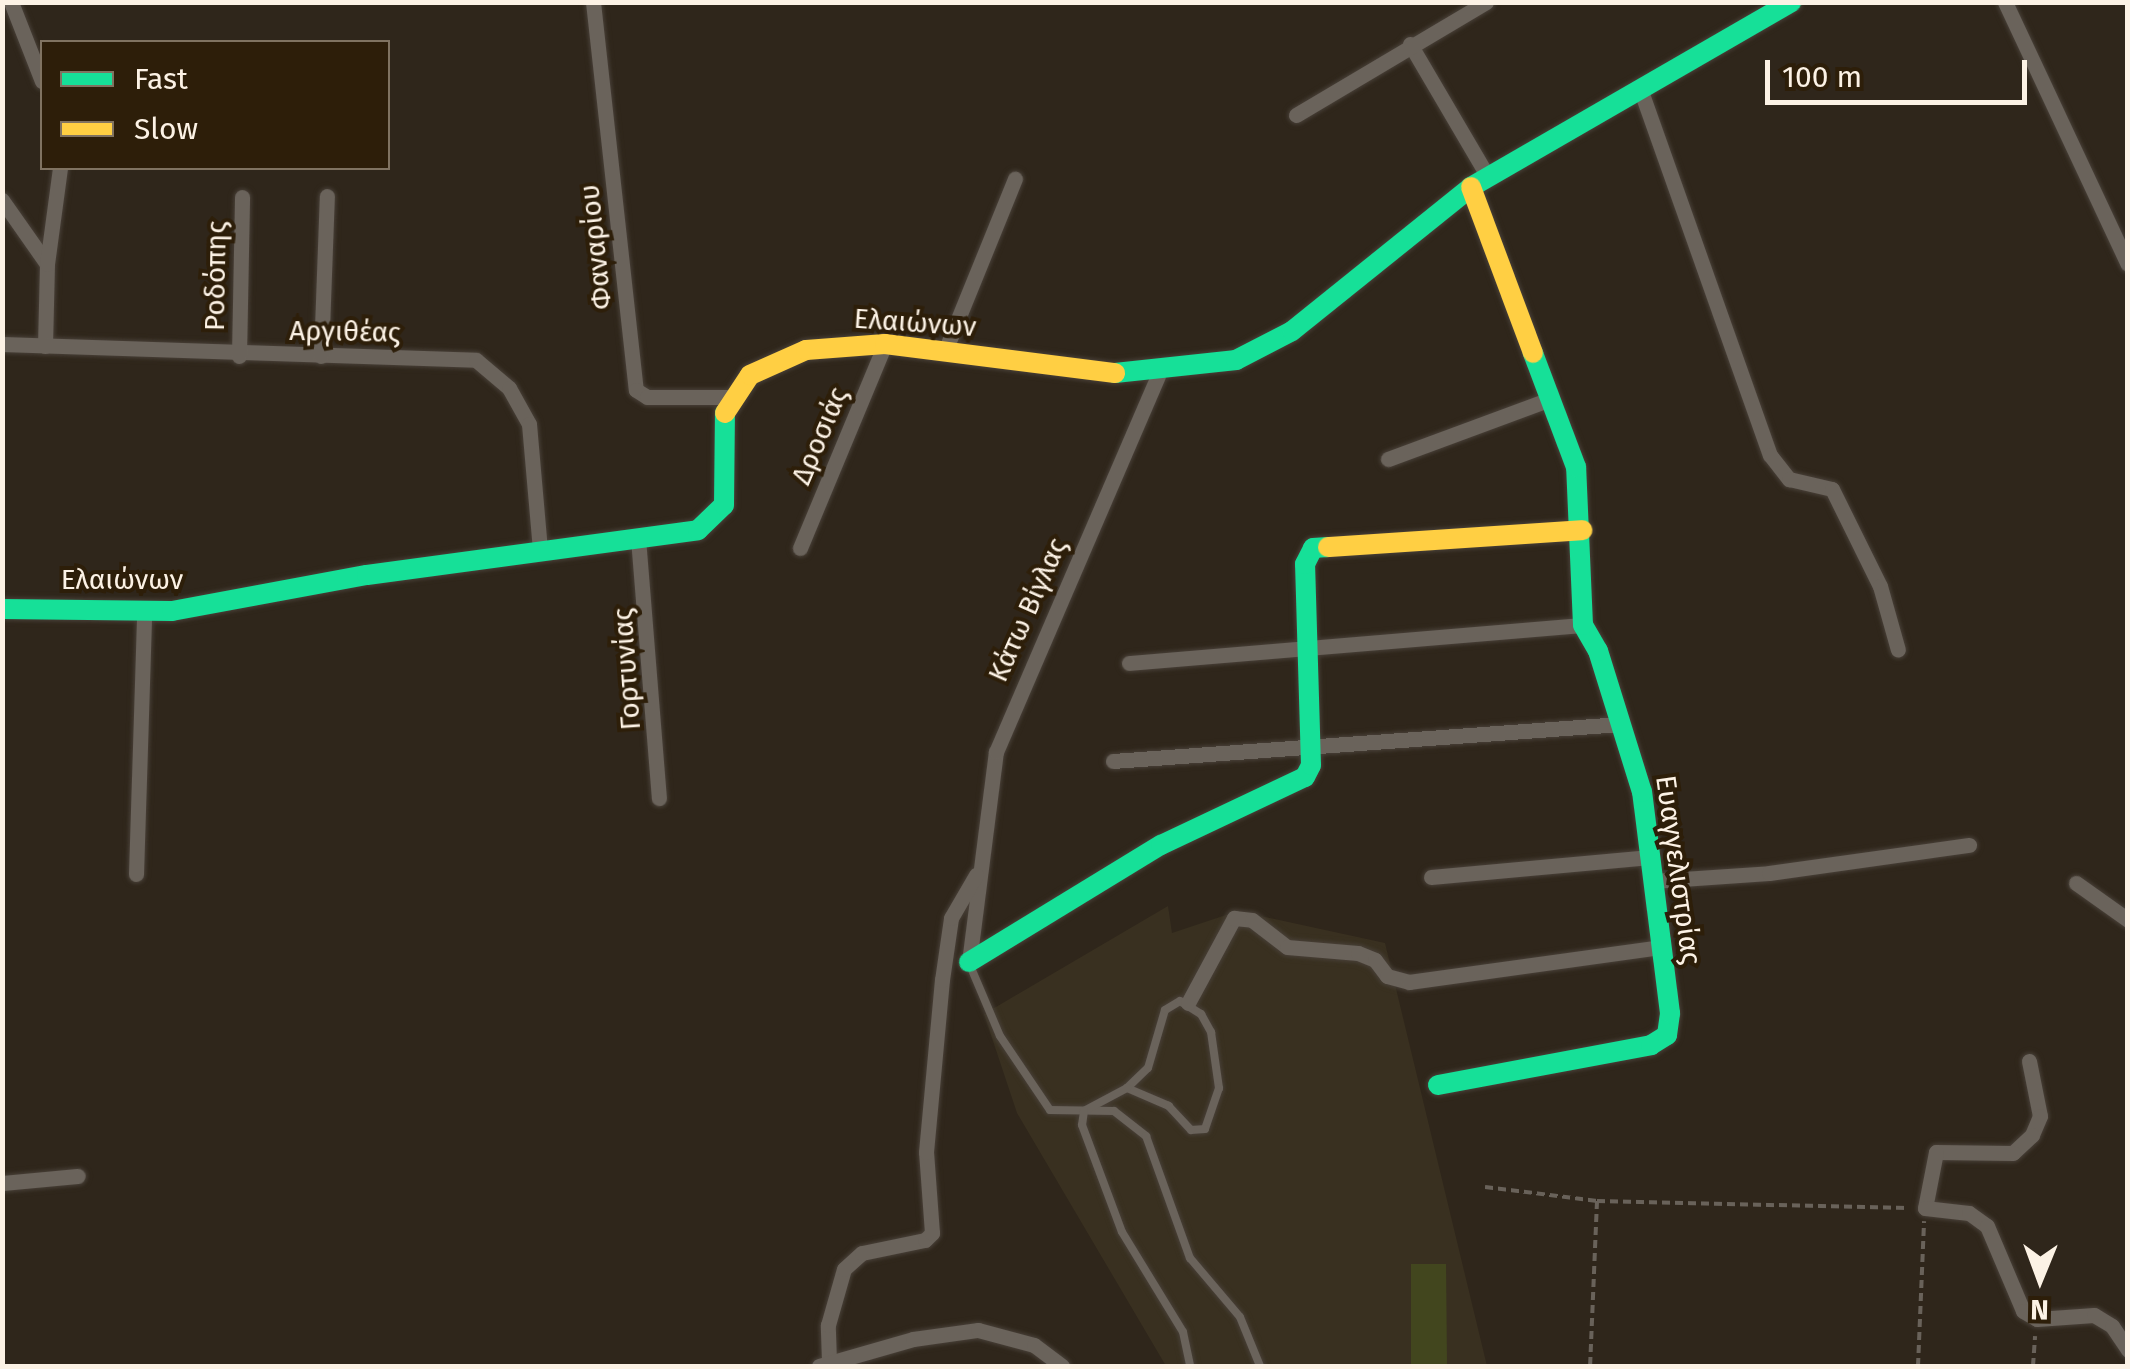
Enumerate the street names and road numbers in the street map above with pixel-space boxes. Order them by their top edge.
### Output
street label: Φαναρίου [573,183,619,311]
street label: Ροδόπης [198,221,234,331]
street label: Ελαιώνων [853,302,977,344]
street label: Αργιθέας [289,314,401,350]
street label: Δροσιάς [784,382,856,490]
street label: Κάτω Βίγλας [981,533,1075,687]
street label: Ελαιώνων [61,563,183,597]
street label: Γορτυνίας [606,607,648,731]
street label: Ευαγγελιστρίας [1648,773,1708,967]

